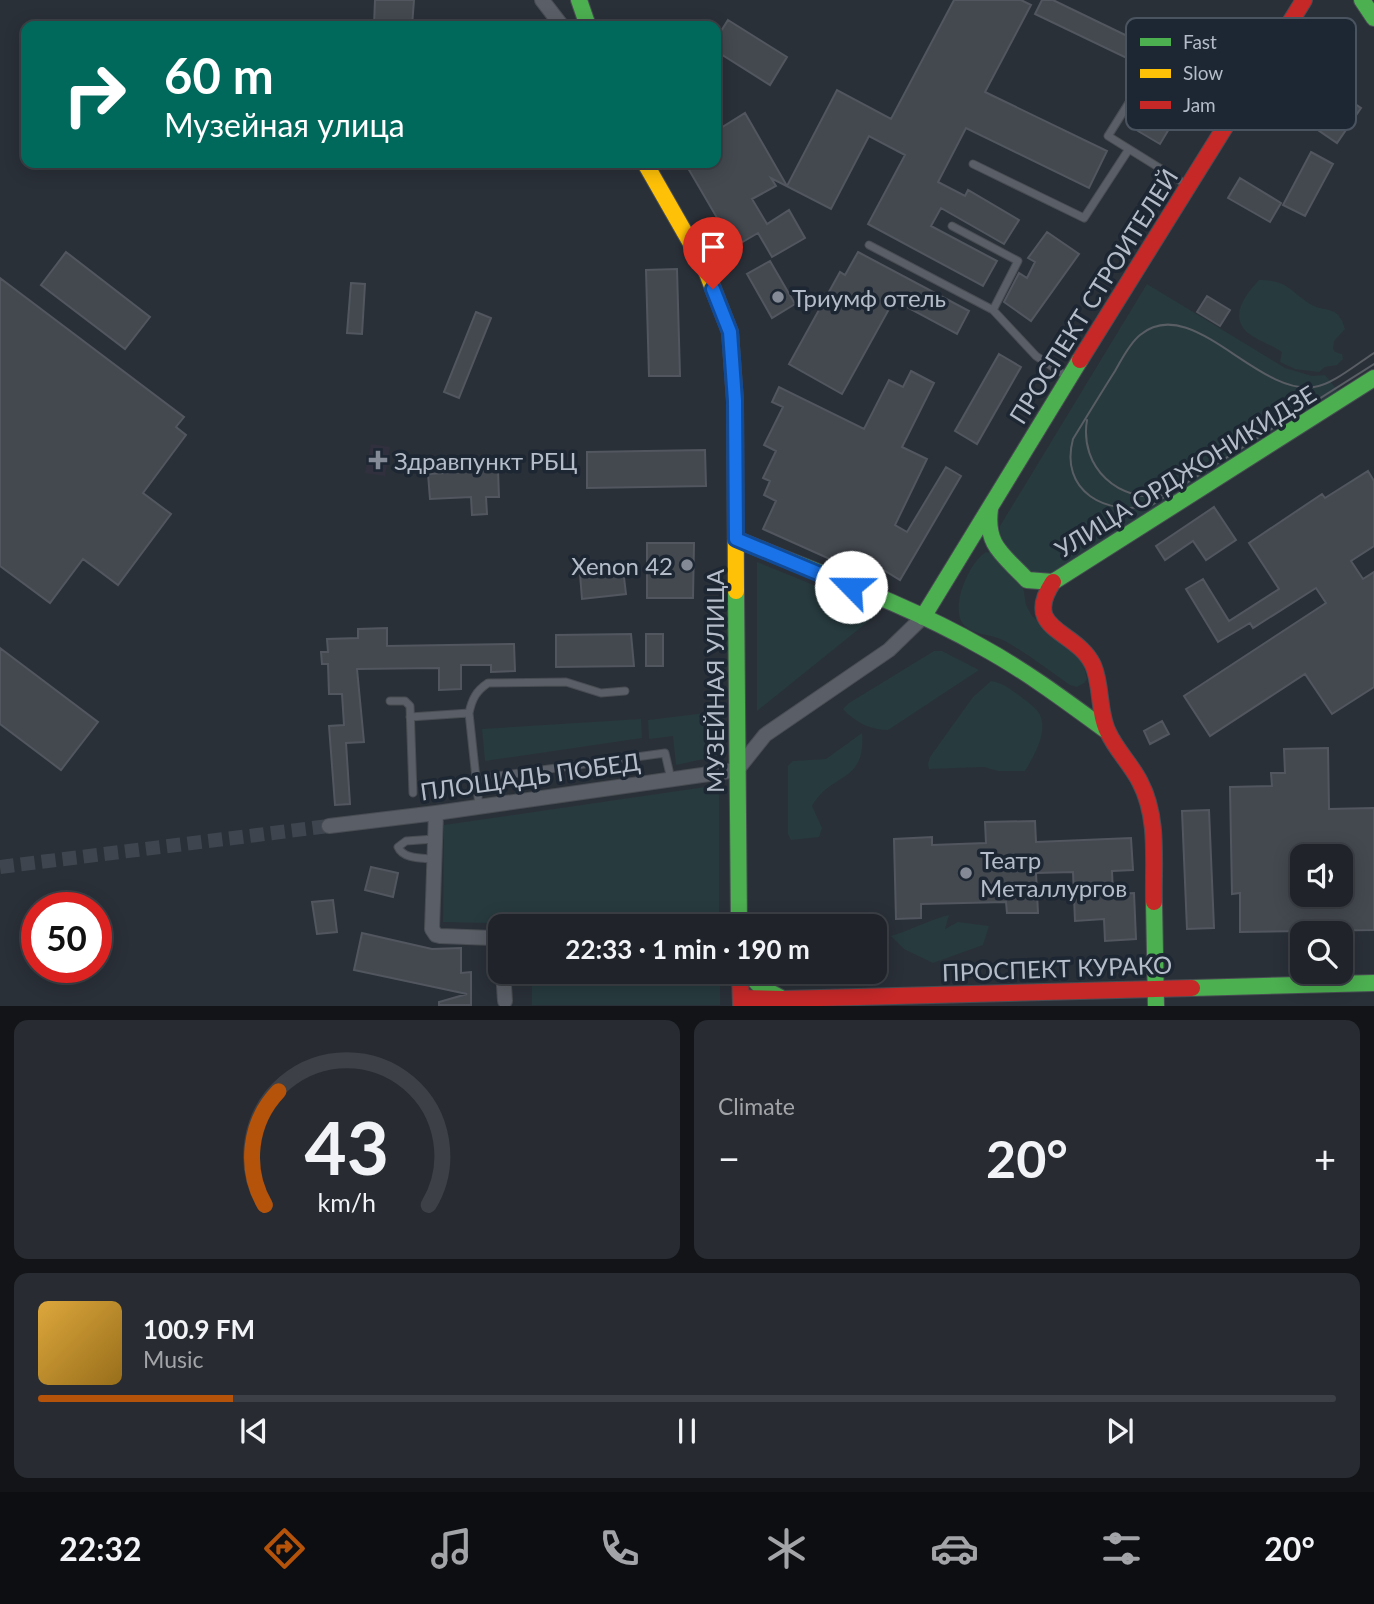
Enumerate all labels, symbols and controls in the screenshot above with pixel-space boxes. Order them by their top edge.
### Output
legend [1126,18,1356,130]
text: Fast [1183,30,1217,53]
text: 60 m [164,46,274,104]
icon: right [49,49,140,140]
text: Slow [1183,61,1223,84]
text: Jam [1183,93,1216,116]
text: Музейная улица [164,105,405,144]
street label: ПРОСПЕКТ СТРОИТЕЛЕЙ [1003,163,1183,429]
pin [683,217,743,289]
icon: arrive [694,228,732,266]
place label: Триумф отель [792,283,946,312]
marker: Триумф отель [770,289,786,305]
street label: УЛИЦА ОРДЖОНИКИДЗЕ [1049,379,1321,563]
place label: Здравпункт РБЦ [394,446,578,475]
marker: Здравпункт РБЦ [368,450,388,470]
position arrow [814,550,888,624]
place label: Xenon 42 [571,551,673,580]
marker: Xenon 42 [679,557,695,573]
street label: МУЗЕЙНАЯ УЛИЦА [700,568,729,793]
street label: ПЛОЩАДЬ ПОБЕД [418,746,642,806]
map controls [1290,844,1353,984]
button: sound [1290,844,1353,907]
place label: Театр Металлургов [980,845,1127,902]
marker: Театр Металлургов [958,865,974,881]
speed limit sign: 50 [21,892,112,983]
button: search [1290,921,1353,984]
text: 22:33 · 1 min · 190 m [565,933,810,965]
street label: ПРОСПЕКТ КУРАКО [941,949,1173,987]
text: Climate [718,1092,795,1120]
text: 43 [305,1104,389,1192]
text: 20° [986,1127,1068,1189]
text: − [718,1135,740,1181]
text: + [1314,1135,1336,1181]
text: km/h [318,1187,376,1217]
text: 100.9 FM [143,1313,255,1345]
text: Music [143,1345,203,1373]
icon: previous [235,1412,273,1450]
icon: pause [668,1412,706,1450]
icon: next [1101,1412,1139,1450]
icon: directions [260,1524,309,1573]
icon: music [427,1524,476,1573]
icon: phone [595,1524,644,1573]
icon: climate [762,1524,811,1573]
icon: car [930,1524,979,1573]
icon: filters [1097,1524,1146,1573]
text: 22:32 [59,1529,142,1568]
text: 20° [1264,1529,1315,1568]

